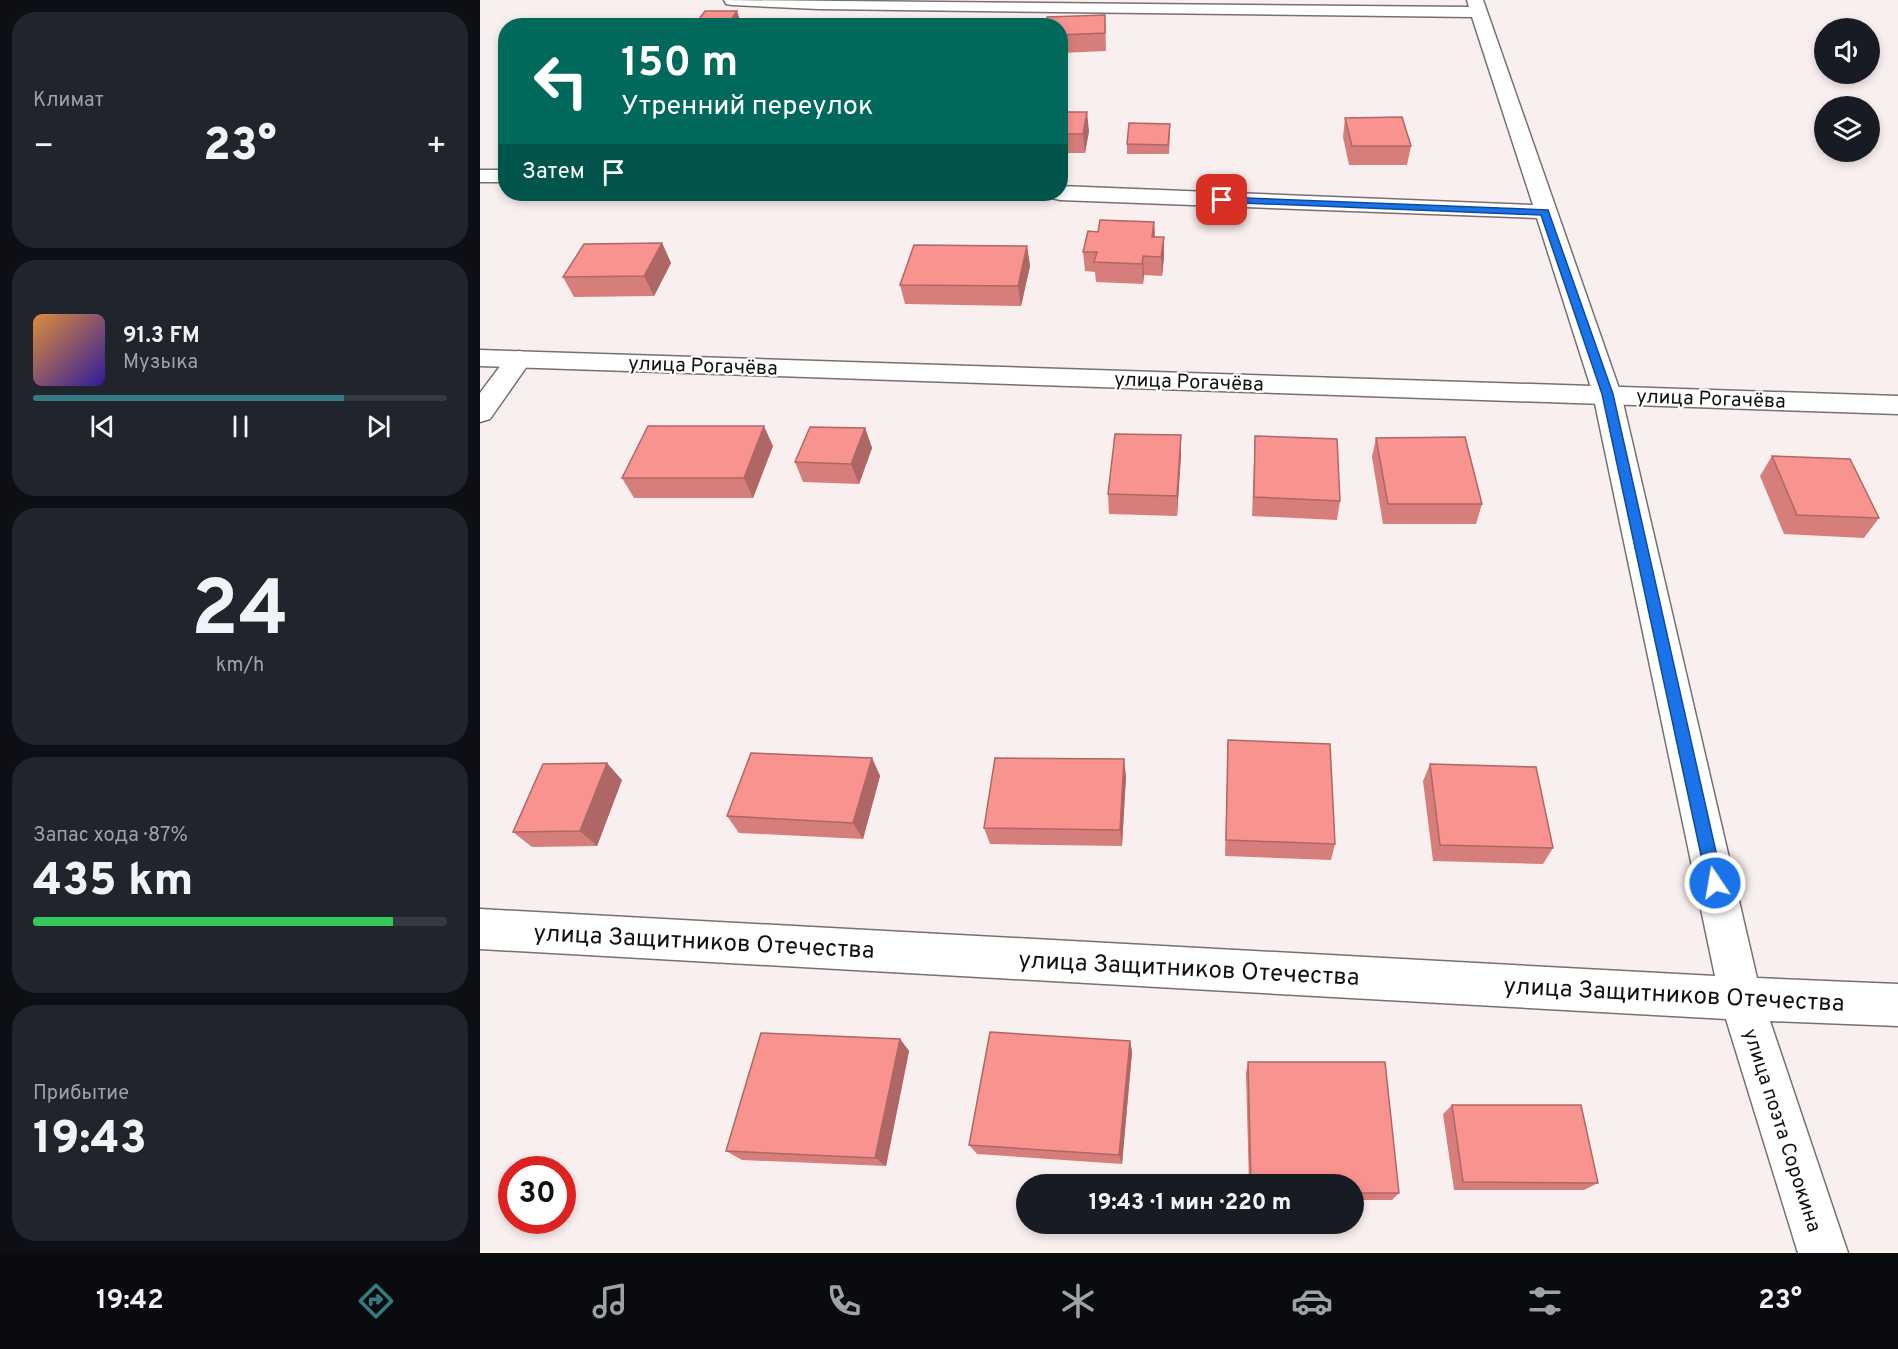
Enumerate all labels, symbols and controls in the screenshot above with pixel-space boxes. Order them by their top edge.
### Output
map controls [1814,18,1880,162]
button: sound [1814,18,1880,84]
text: 150 m [621,38,738,91]
icon: left [522,42,600,120]
text: Климат [33,88,104,114]
text: Утренний переулок [621,90,873,124]
button: layers [1814,96,1880,162]
text: 23° [203,119,277,176]
text: − [33,127,54,169]
text: + [426,127,447,169]
icon: arrive [597,156,630,189]
text: Затем [522,159,585,186]
pin [1196,174,1247,225]
icon: arrive [1205,183,1238,216]
text: 91.3 FM [123,323,200,350]
text: Музыка [123,350,198,376]
street label: улица Рогачёва [628,351,778,383]
street label: улица Рогачёва [1114,367,1264,399]
street label: улица Рогачёва [1636,384,1786,416]
icon: previous [86,410,119,443]
icon: pause [224,410,257,443]
icon: next [362,410,395,443]
text: 24 [191,564,289,663]
text: km/h [216,653,264,679]
text: Запас хода · 87% [33,823,188,849]
position arrow [1683,851,1747,915]
text: 435 km [33,854,193,911]
street label: улица Защитников Отечества [533,919,875,967]
street label: улица Защитников Отечества [1018,946,1360,994]
street label: улица Защитников Отечества [1503,972,1845,1020]
street label: улица поэта Сорокина [1736,1026,1826,1236]
text: Прибытие [33,1081,129,1107]
text: 19:43 [33,1112,147,1169]
speed limit sign: 30 [498,1156,576,1234]
text: 19:43 · 1 мин · 220 m [1089,1190,1291,1217]
icon: directions [355,1280,397,1322]
icon: music [589,1280,631,1322]
icon: phone [823,1280,865,1322]
icon: climate [1057,1280,1099,1322]
icon: car [1291,1280,1333,1322]
icon: filters [1524,1280,1566,1322]
text: 19:42 [96,1284,164,1318]
text: 23° [1758,1284,1802,1318]

